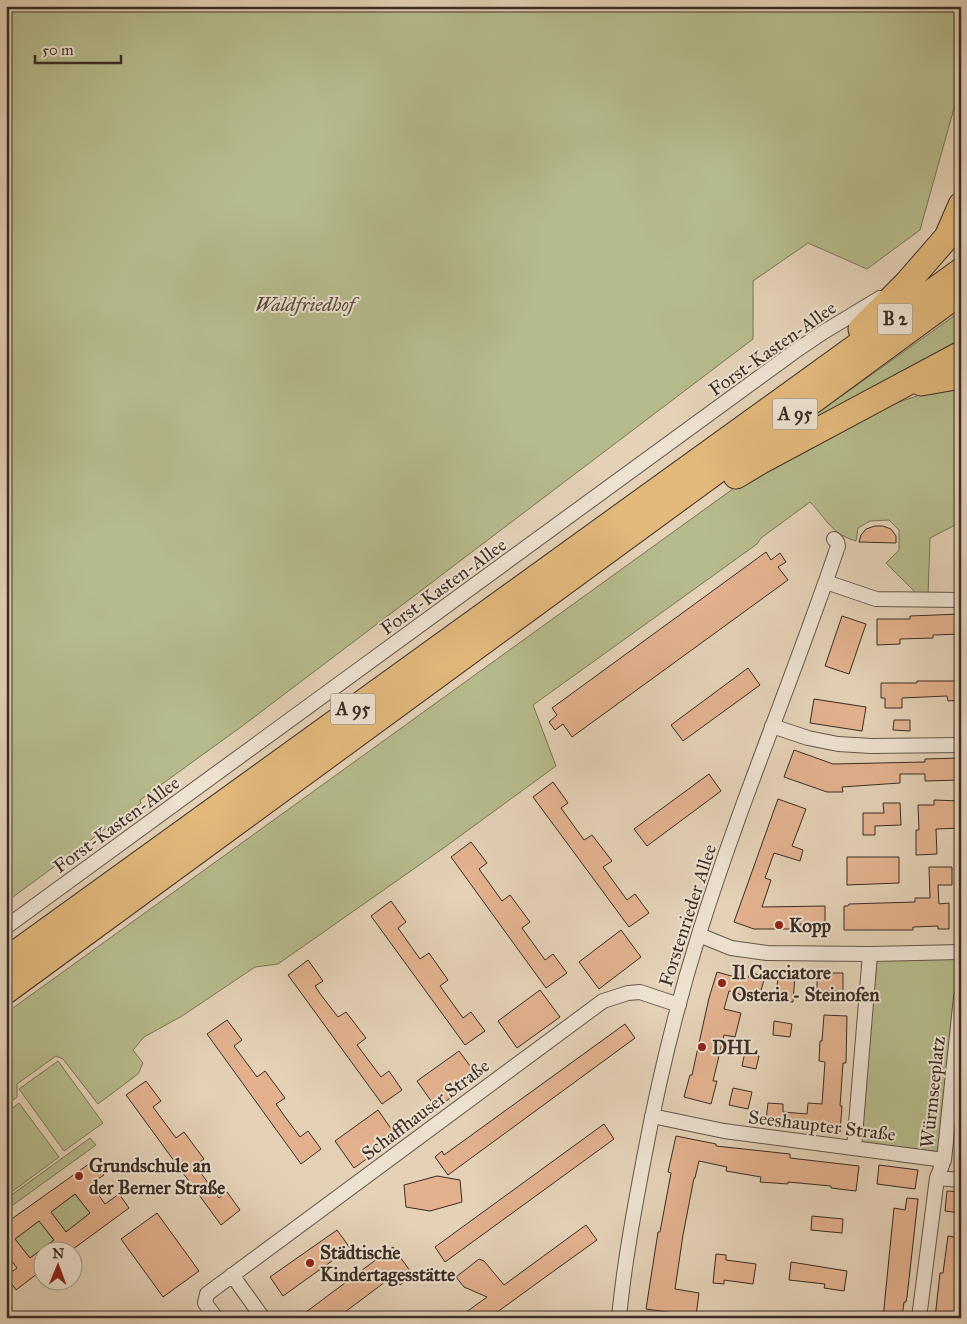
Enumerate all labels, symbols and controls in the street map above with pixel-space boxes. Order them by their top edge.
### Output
scale bar [35,32,121,64]
text: 50 m [42,41,74,59]
park label: Waldfriedhof [255,293,360,316]
street label: Forst-Kasten-Allee [704,296,840,401]
road number: B 2 [878,304,912,334]
road number: A 95 [772,398,818,429]
street label: Forst-Kasten-Allee [376,533,511,640]
road number: A 95 [330,694,376,724]
street label: Forst-Kasten-Allee [49,771,184,878]
street label: Forstenrieder Allee [654,841,721,989]
place label: Kopp [789,914,831,938]
marker: Kopp [773,919,785,931]
place label: Il Cacciatore Osteria - Steinofen [732,961,880,1006]
marker: Il Cacciatore Osteria - Steinofen [716,977,728,989]
street label: Würmseeplatz [915,1035,950,1149]
place label: DHL [712,1036,758,1059]
marker: DHL [696,1041,708,1053]
street label: Schaffhauser Straße [357,1054,494,1165]
street label: Seeshaupter Straße [747,1105,897,1146]
place label: Grundschule an der Berner Straße [89,1154,225,1199]
marker: Grundschule an der Berner Straße [73,1170,85,1182]
place label: Städtische Kindertagesstätte [320,1241,455,1287]
north arrow [32,1242,82,1292]
text: N [52,1245,64,1262]
marker: Städtische Kindertagesstätte [304,1257,316,1269]

